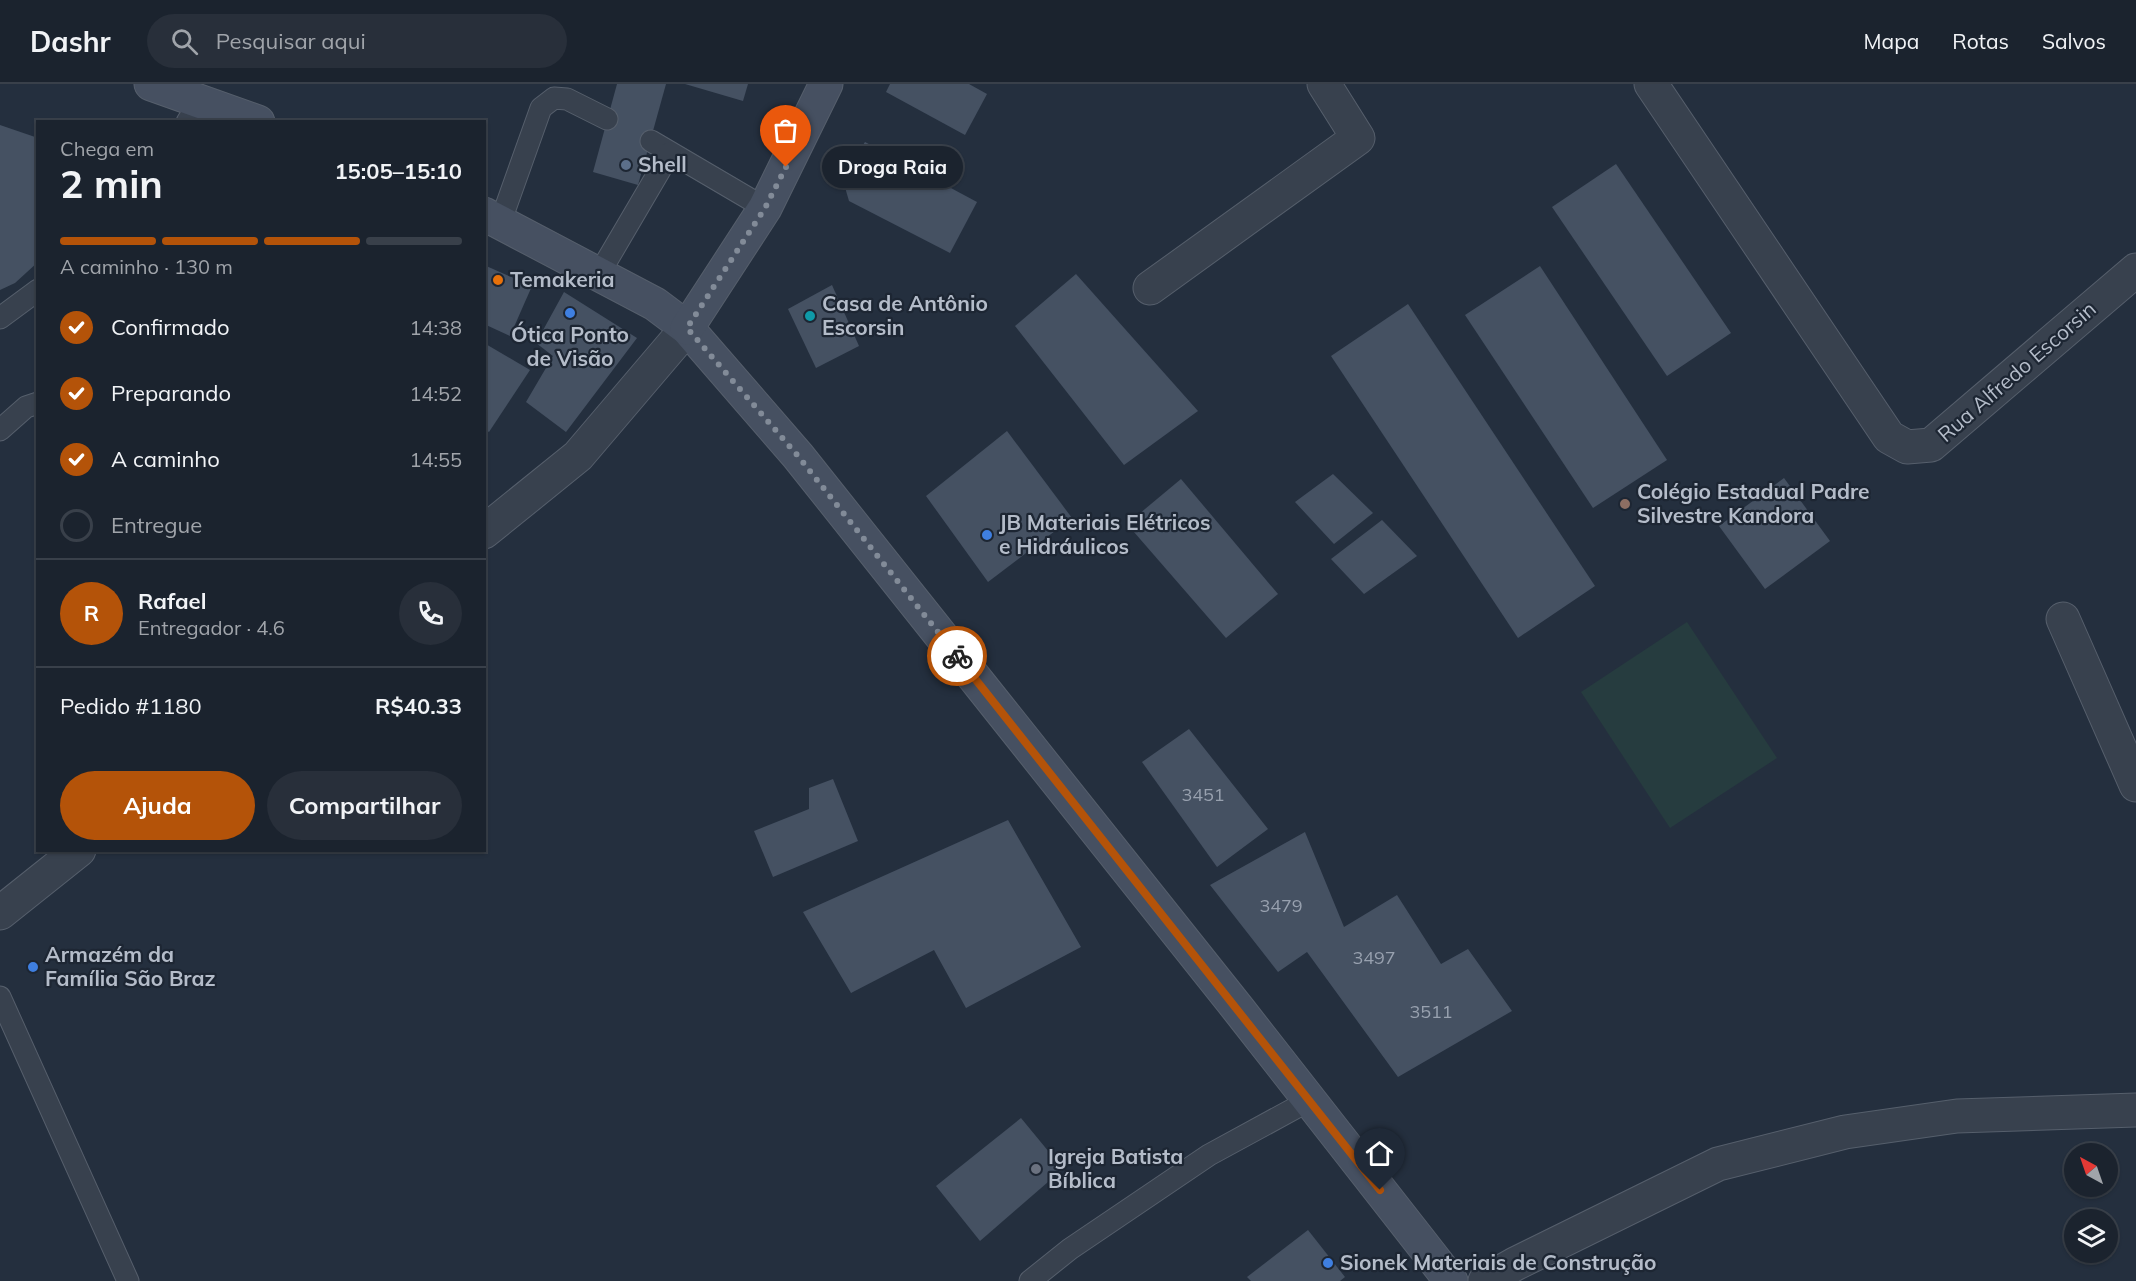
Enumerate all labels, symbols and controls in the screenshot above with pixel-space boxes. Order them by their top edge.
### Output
search box [147,14,567,68]
text: Dashr [30,24,111,59]
icon: search [168,25,201,58]
text: Pesquisar aqui [216,27,366,55]
text: Mapa [1864,28,1919,54]
text: Rotas [1952,28,2009,54]
text: Salvos [2042,28,2106,54]
pin [760,105,811,167]
icon: bag [769,114,802,147]
text: Chega em [60,136,154,161]
callout: Droga Raia [822,146,963,188]
place label: Shell [638,151,687,177]
text: Droga Raia [838,154,947,179]
text: 15:05–15:10 [334,157,462,185]
marker: Shell [619,158,633,172]
text: 2 min [60,159,163,208]
text: A caminho · 130 m [60,254,233,279]
place label: Temakeria [510,266,614,292]
marker: Temakeria [491,273,505,287]
place label: Casa de Antônio Escorsin [822,290,988,340]
street label: Rua Alfredo Escorsin [1932,295,2101,447]
marker: Ótica Ponto de Visão [563,306,577,320]
marker: Casa de Antônio Escorsin [803,309,817,323]
icon: check [60,311,93,344]
text: Confirmado [111,313,230,341]
text: 14:38 [409,315,462,340]
place label: Ótica Ponto de Visão [511,321,629,371]
icon: check [60,377,93,410]
text: Preparando [111,379,231,407]
text: 14:52 [409,381,462,406]
icon: check [60,443,93,476]
text: A caminho [111,445,220,473]
text: 14:55 [409,447,462,472]
place label: Colégio Estadual Padre Silvestre Kandora [1637,478,1870,528]
marker: Colégio Estadual Padre Silvestre Kandora [1618,497,1632,511]
place label: JB Materiais Elétricos e Hidráulicos [999,509,1210,559]
text: Entregue [111,511,202,539]
marker: JB Materiais Elétricos e Hidráulicos [980,528,994,542]
button: phone [399,582,462,645]
text: Rafael [138,587,206,615]
text: R [84,599,99,627]
text: Entregador · 4.6 [138,615,285,640]
courier [927,626,987,686]
icon: bike [941,640,974,673]
text: Pedido #1180 [60,692,202,720]
text: R$40.33 [375,692,462,720]
button: Ajuda [60,771,255,840]
button: Compartilhar [267,771,462,840]
house number: 3451 [1181,783,1225,806]
house number: 3479 [1259,894,1303,917]
place label: Armazém da Família São Braz [45,941,216,991]
house number: 3497 [1352,946,1396,969]
marker: Armazém da Família São Braz [26,960,40,974]
house number: 3511 [1409,1000,1453,1023]
pin [1354,1128,1405,1190]
icon: home [1363,1137,1396,1170]
place label: Igreja Batista Bíblica [1048,1143,1183,1193]
north arrow [2064,1143,2118,1197]
map controls [2064,1143,2118,1263]
marker: Igreja Batista Bíblica [1029,1162,1043,1176]
button: layers [2064,1209,2118,1263]
place label: Sionek Materiais de Construção [1340,1249,1656,1275]
marker: Sionek Materiais de Construção [1321,1256,1335,1270]

